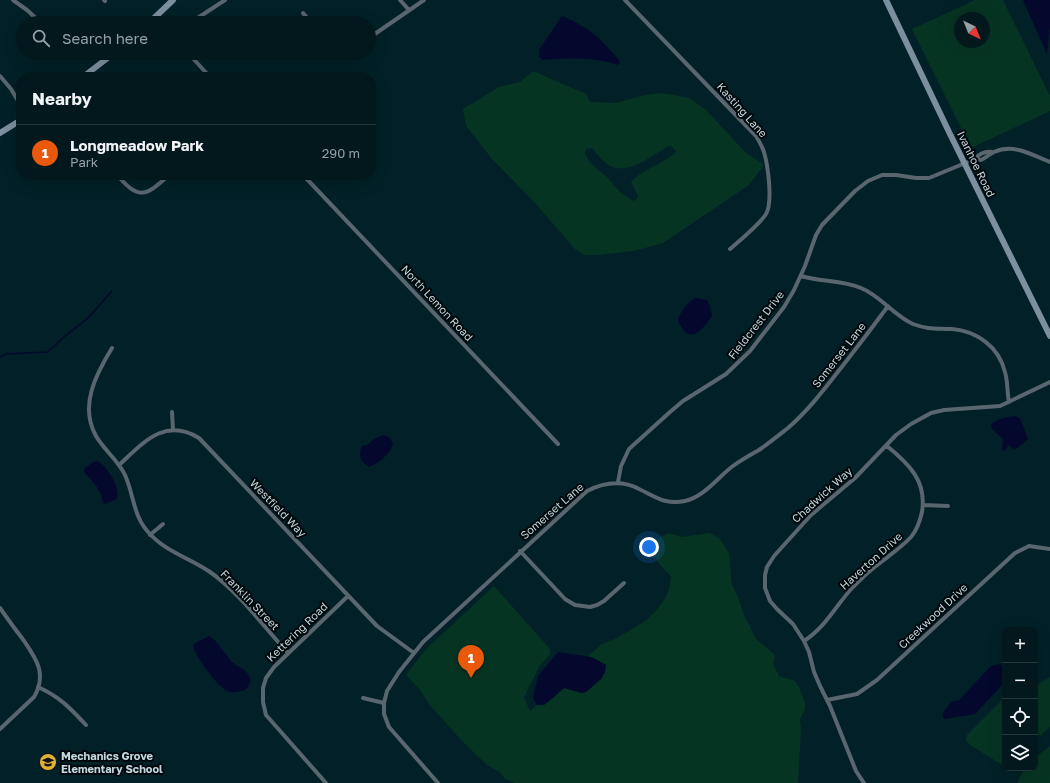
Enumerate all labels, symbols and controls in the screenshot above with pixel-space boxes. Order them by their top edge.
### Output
north arrow [954,12,990,48]
search box [16,16,376,60]
icon: search [30,27,52,49]
text: Search here [62,29,148,47]
street label: Kasting Lane [714,80,770,140]
text: Nearby [32,88,92,109]
street label: Ivanhoe Road [955,129,998,199]
text: Longmeadow Park [70,136,204,154]
text: 1 [42,145,48,161]
text: 290 m [322,145,360,161]
text: Park [70,154,98,170]
street label: North Lemon Road [399,262,476,343]
street label: Fieldcrest Drive [725,288,786,361]
street label: Somerset Lane [809,320,868,390]
street label: Chadwick Way [789,464,854,525]
street label: Westfield Way [248,476,309,539]
street label: Somerset Lane [518,480,586,541]
street label: Haverton Drive [837,529,904,592]
your location [639,537,659,557]
street label: Franklin Street [218,567,282,632]
street label: Creekwood Drive [895,580,970,651]
street label: Kettering Road [264,599,330,664]
map controls [1002,627,1038,771]
button: + [1002,627,1038,663]
pin: 1 [458,645,484,678]
button: − [1002,663,1038,699]
button: locate [1002,699,1038,735]
button: layers [1002,735,1038,771]
place label: Mechanics Grove Elementary School [61,749,163,775]
school or university icon: Mechanics Grove Elementary School [38,752,58,772]

